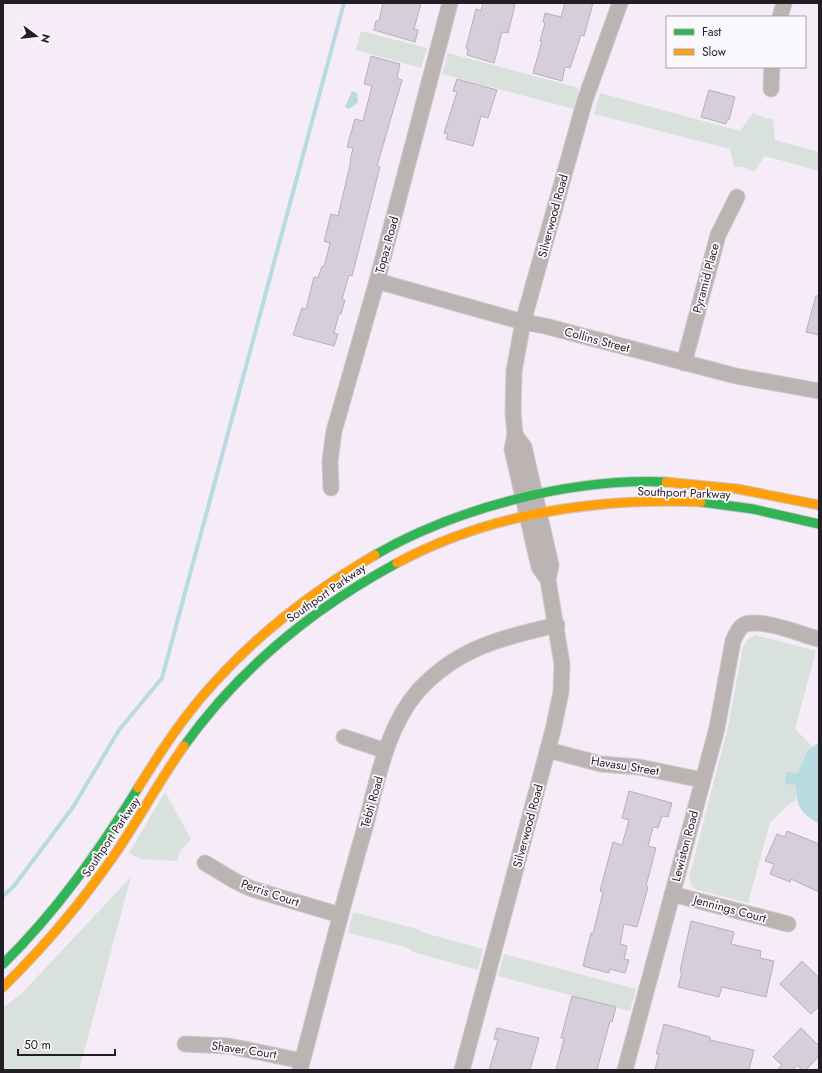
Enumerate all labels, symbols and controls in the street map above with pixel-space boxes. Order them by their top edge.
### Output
north arrow [16,16,56,56]
legend [666,16,806,68]
text: Fast [702,23,721,41]
text: N [37,32,55,45]
text: Slow [702,43,727,61]
street label: Silverwood Road [533,172,573,260]
street label: Topaz Road [371,214,403,276]
street label: Pyramid Place [688,241,724,315]
street label: Collins Street [562,323,632,357]
street label: Southport Parkway [637,482,732,504]
street label: Southport Parkway [283,558,370,627]
street label: Havasu Street [590,752,660,780]
street label: Tebti Road [356,774,388,830]
street label: Silverwood Road [508,782,548,870]
street label: Southport Parkway [77,793,145,881]
street label: Lewiston Road [667,809,703,883]
street label: Perris Court [239,875,302,911]
street label: Jennings Court [690,890,768,927]
scale bar [18,1031,115,1057]
text: 50 m [24,1036,51,1054]
street label: Shaver Court [210,1037,278,1063]

